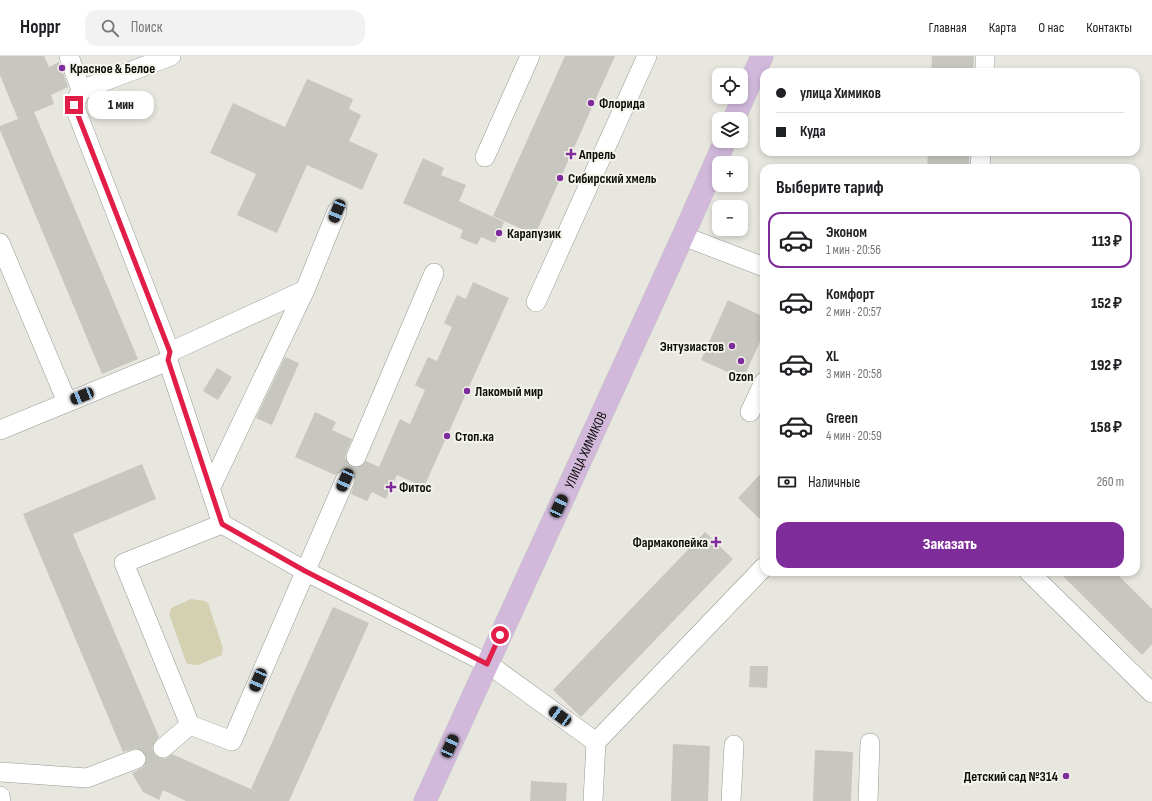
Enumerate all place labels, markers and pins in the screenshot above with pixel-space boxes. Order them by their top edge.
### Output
place label: Красное & Белое [70,60,155,77]
marker: Красное & Белое [57,63,67,73]
place label: Флорида [599,95,645,112]
marker: Флорида [586,98,596,108]
place label: Апрель [578,146,616,163]
marker: Апрель [566,149,576,159]
place label: Сибирский хмель [568,170,657,187]
marker: Сибирский хмель [555,173,565,183]
place label: Карапузик [507,225,561,242]
marker: Карапузик [494,228,504,238]
place label: Энтузиастов [660,338,724,355]
marker: Энтузиастов [727,341,737,351]
marker: Ozon [736,356,746,366]
place label: Ozon [729,368,753,385]
place label: Лакомый мир [475,383,543,400]
marker: Лакомый мир [462,386,472,396]
place label: Стоп.ка [455,428,494,445]
marker: Стоп.ка [442,431,452,441]
place label: Фитос [399,479,432,496]
marker: Фитос [386,482,396,492]
place label: Фармакопейка [632,534,708,551]
marker: Фармакопейка [711,537,721,547]
place label: Детский сад №314 [964,768,1058,785]
marker: Детский сад №314 [1061,771,1071,781]

